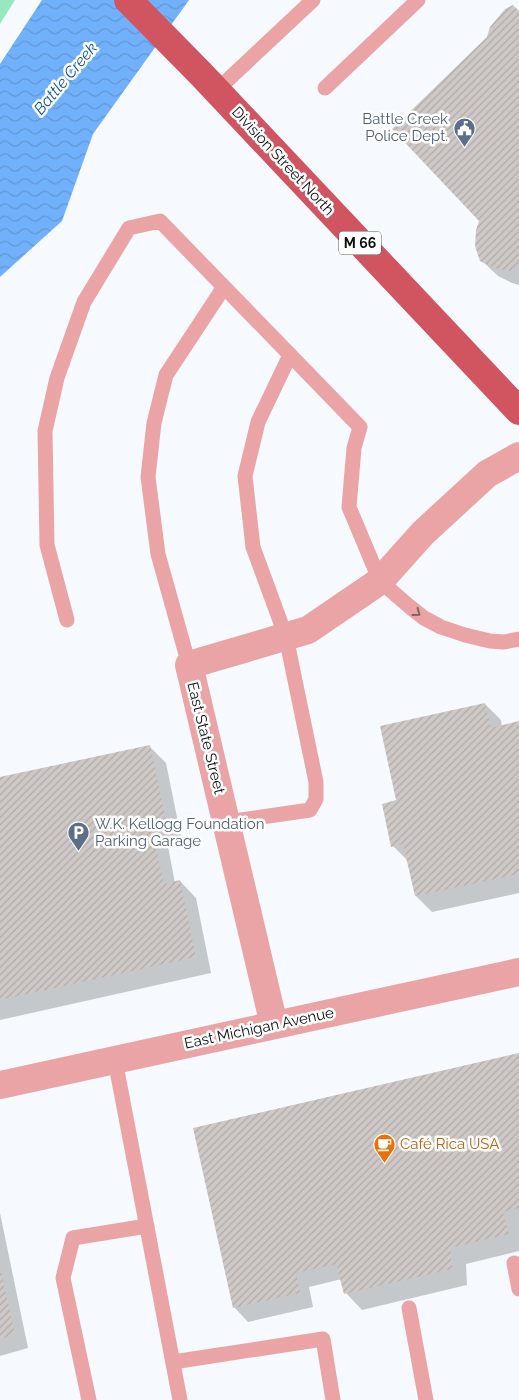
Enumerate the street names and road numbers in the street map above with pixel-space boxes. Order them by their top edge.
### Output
street label: Division Street North [228,103,338,219]
road number: M 66 [339,232,381,254]
street label: East State Street [183,680,229,796]
street label: East Michigan Avenue [183,1003,336,1053]

